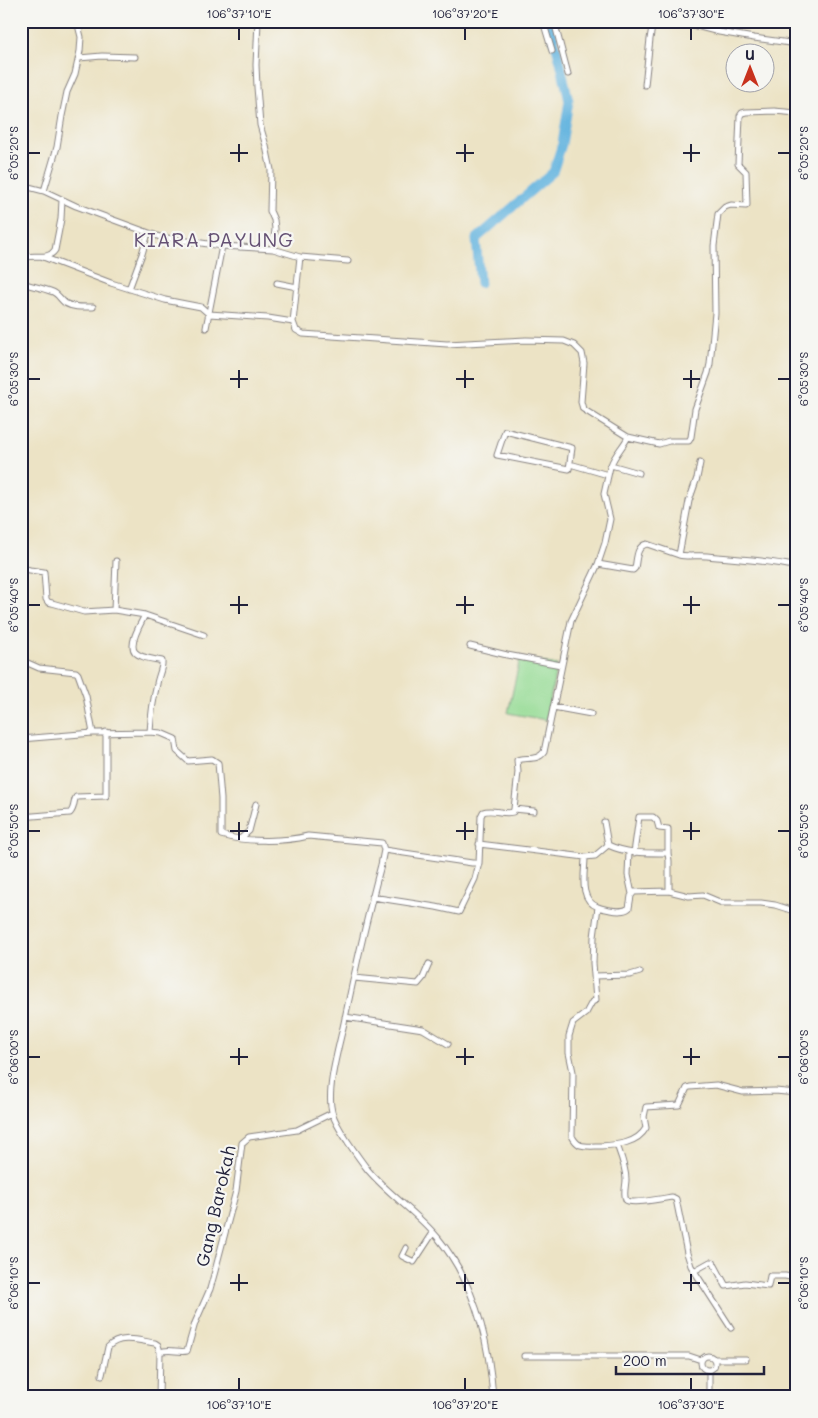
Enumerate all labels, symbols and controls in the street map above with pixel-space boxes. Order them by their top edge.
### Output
text: 106°37'10"E [207,5,272,21]
text: 106°37'20"E [432,5,498,21]
text: 106°37'30"E [658,5,724,21]
north arrow [726,42,776,92]
text: U [745,45,755,64]
text: 6°05'20"S [5,126,21,180]
text: 6°05'20"S [795,126,811,180]
district label: KIARA PAYUNG [134,226,294,252]
text: 6°05'30"S [5,352,21,406]
text: 6°05'30"S [795,352,811,406]
text: 6°05'40"S [5,578,21,632]
text: 6°05'40"S [795,578,811,632]
text: 6°05'50"S [5,804,21,858]
text: 6°05'50"S [795,804,811,858]
text: 6°06'00"S [5,1029,21,1084]
text: 6°06'00"S [795,1029,811,1084]
street label: Gang Barokah [189,1143,241,1269]
text: 6°06'10"S [5,1256,21,1309]
text: 6°06'10"S [795,1256,811,1309]
scale bar [616,1343,763,1375]
text: 200 m [623,1350,667,1370]
text: 106°37'10"E [207,1396,272,1412]
text: 106°37'20"E [432,1396,498,1412]
text: 106°37'30"E [658,1396,724,1412]

